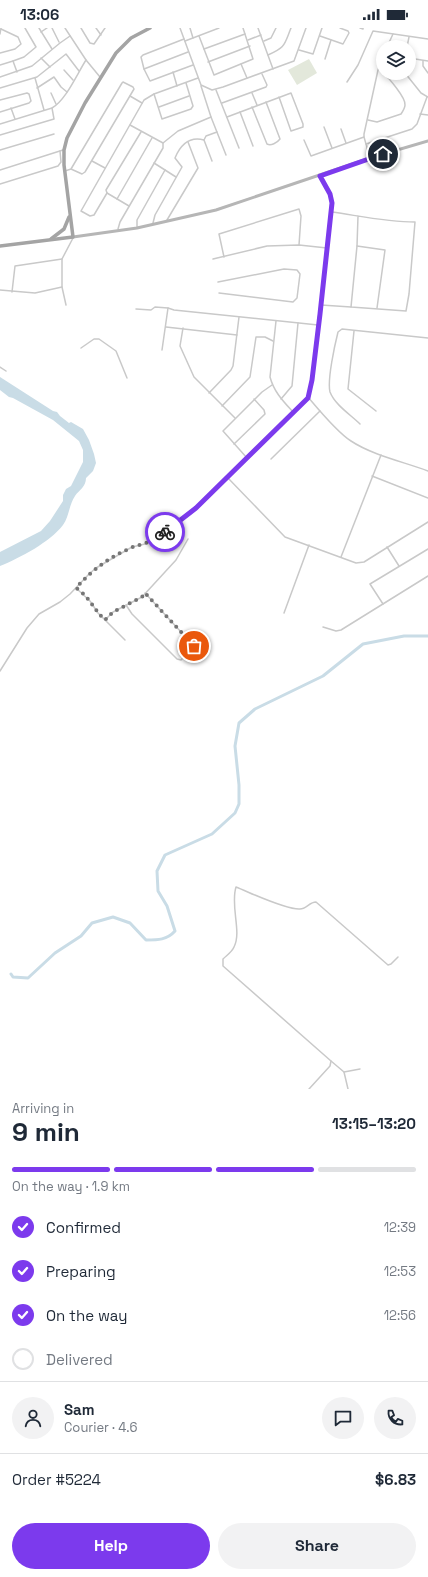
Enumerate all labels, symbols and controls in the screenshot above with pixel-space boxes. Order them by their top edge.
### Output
text: 13:06 [20,5,59,24]
map controls [376,40,416,80]
button: layers [376,40,416,80]
pin [366,137,400,171]
icon: home [372,143,394,165]
courier [145,512,185,552]
icon: bike [154,521,176,543]
pin [177,629,211,663]
icon: bag [183,635,205,657]
text: Arriving in [12,1100,74,1117]
text: 13:15–13:20 [332,1114,416,1133]
text: 9 min [12,1115,80,1149]
text: On the way · 1.9 km [12,1178,130,1195]
icon: check [12,1216,34,1238]
text: Confirmed [46,1218,121,1237]
text: 12:39 [384,1219,416,1236]
icon: check [12,1260,34,1282]
text: Preparing [46,1262,116,1281]
text: 12:53 [384,1263,416,1280]
icon: check [12,1304,34,1326]
text: On the way [46,1306,127,1325]
text: 12:56 [384,1307,416,1324]
text: Delivered [46,1350,113,1369]
button: person [12,1397,54,1439]
button: chat [322,1397,364,1439]
button: phone [374,1397,416,1439]
text: Sam [64,1400,95,1419]
text: Courier · 4.6 [64,1419,137,1436]
text: Order #5224 [12,1470,101,1489]
text: $6.83 [375,1470,416,1489]
button: Help [12,1523,210,1569]
button: Share [218,1523,416,1569]

